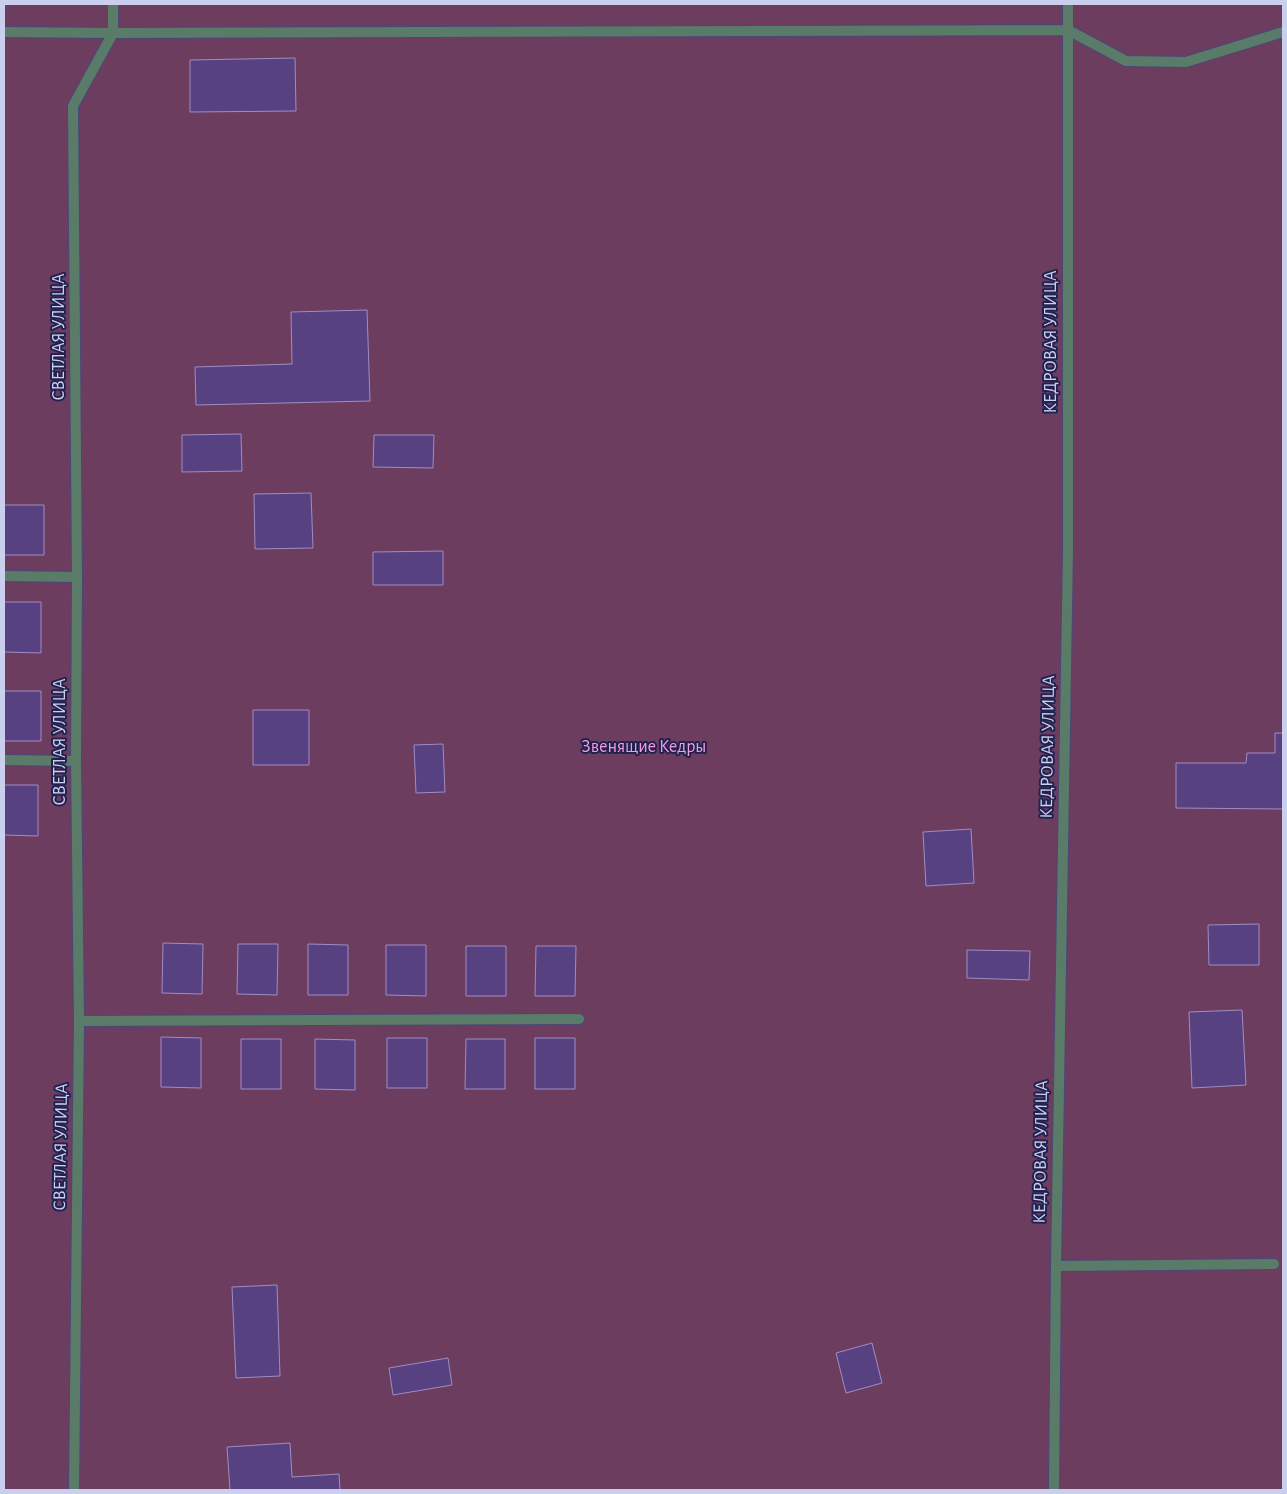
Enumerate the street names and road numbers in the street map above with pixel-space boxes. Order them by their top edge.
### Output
street label: КЕДРОВАЯ УЛИЦА [1042,270,1060,414]
street label: СВЕТЛАЯ УЛИЦА [50,273,68,401]
street label: КЕДРОВАЯ УЛИЦА [1038,675,1058,819]
street label: СВЕТЛАЯ УЛИЦА [51,678,69,806]
street label: КЕДРОВАЯ УЛИЦА [1031,1080,1051,1224]
street label: СВЕТЛАЯ УЛИЦА [51,1083,71,1211]

